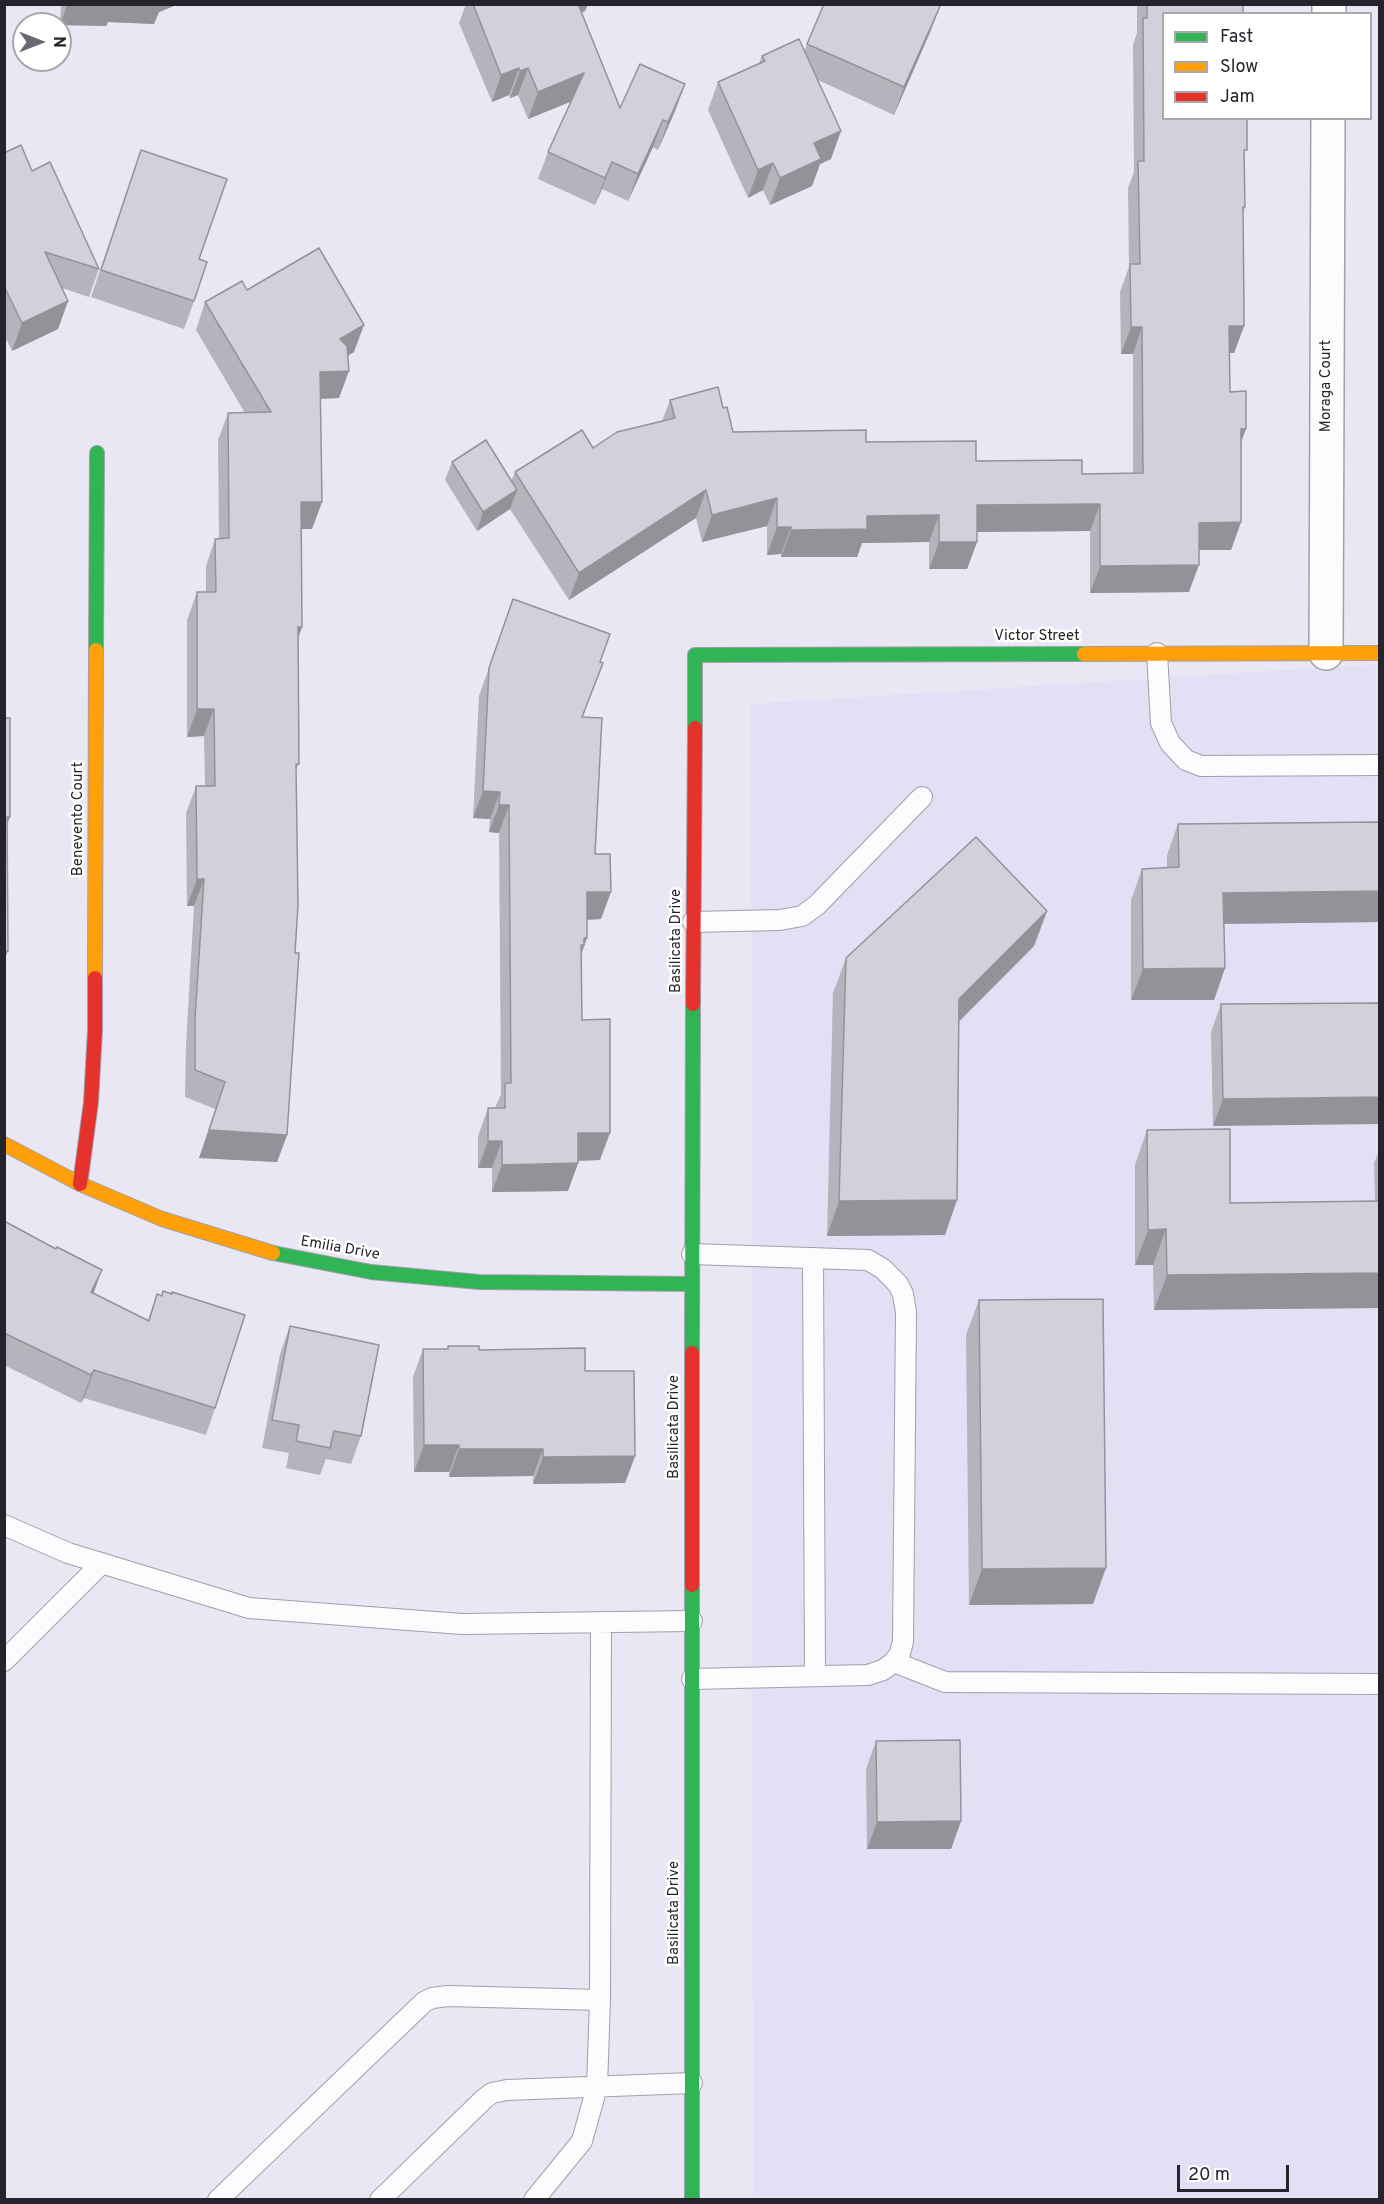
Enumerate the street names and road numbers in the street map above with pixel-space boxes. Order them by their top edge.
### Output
street label: Moraga Court [1318,340,1336,432]
street label: Victor Street [994,628,1080,646]
street label: Benevento Court [70,762,88,876]
street label: Basilicata Drive [668,889,686,993]
street label: Emilia Drive [299,1233,381,1265]
street label: Basilicata Drive [666,1375,684,1479]
street label: Basilicata Drive [666,1861,684,1965]

